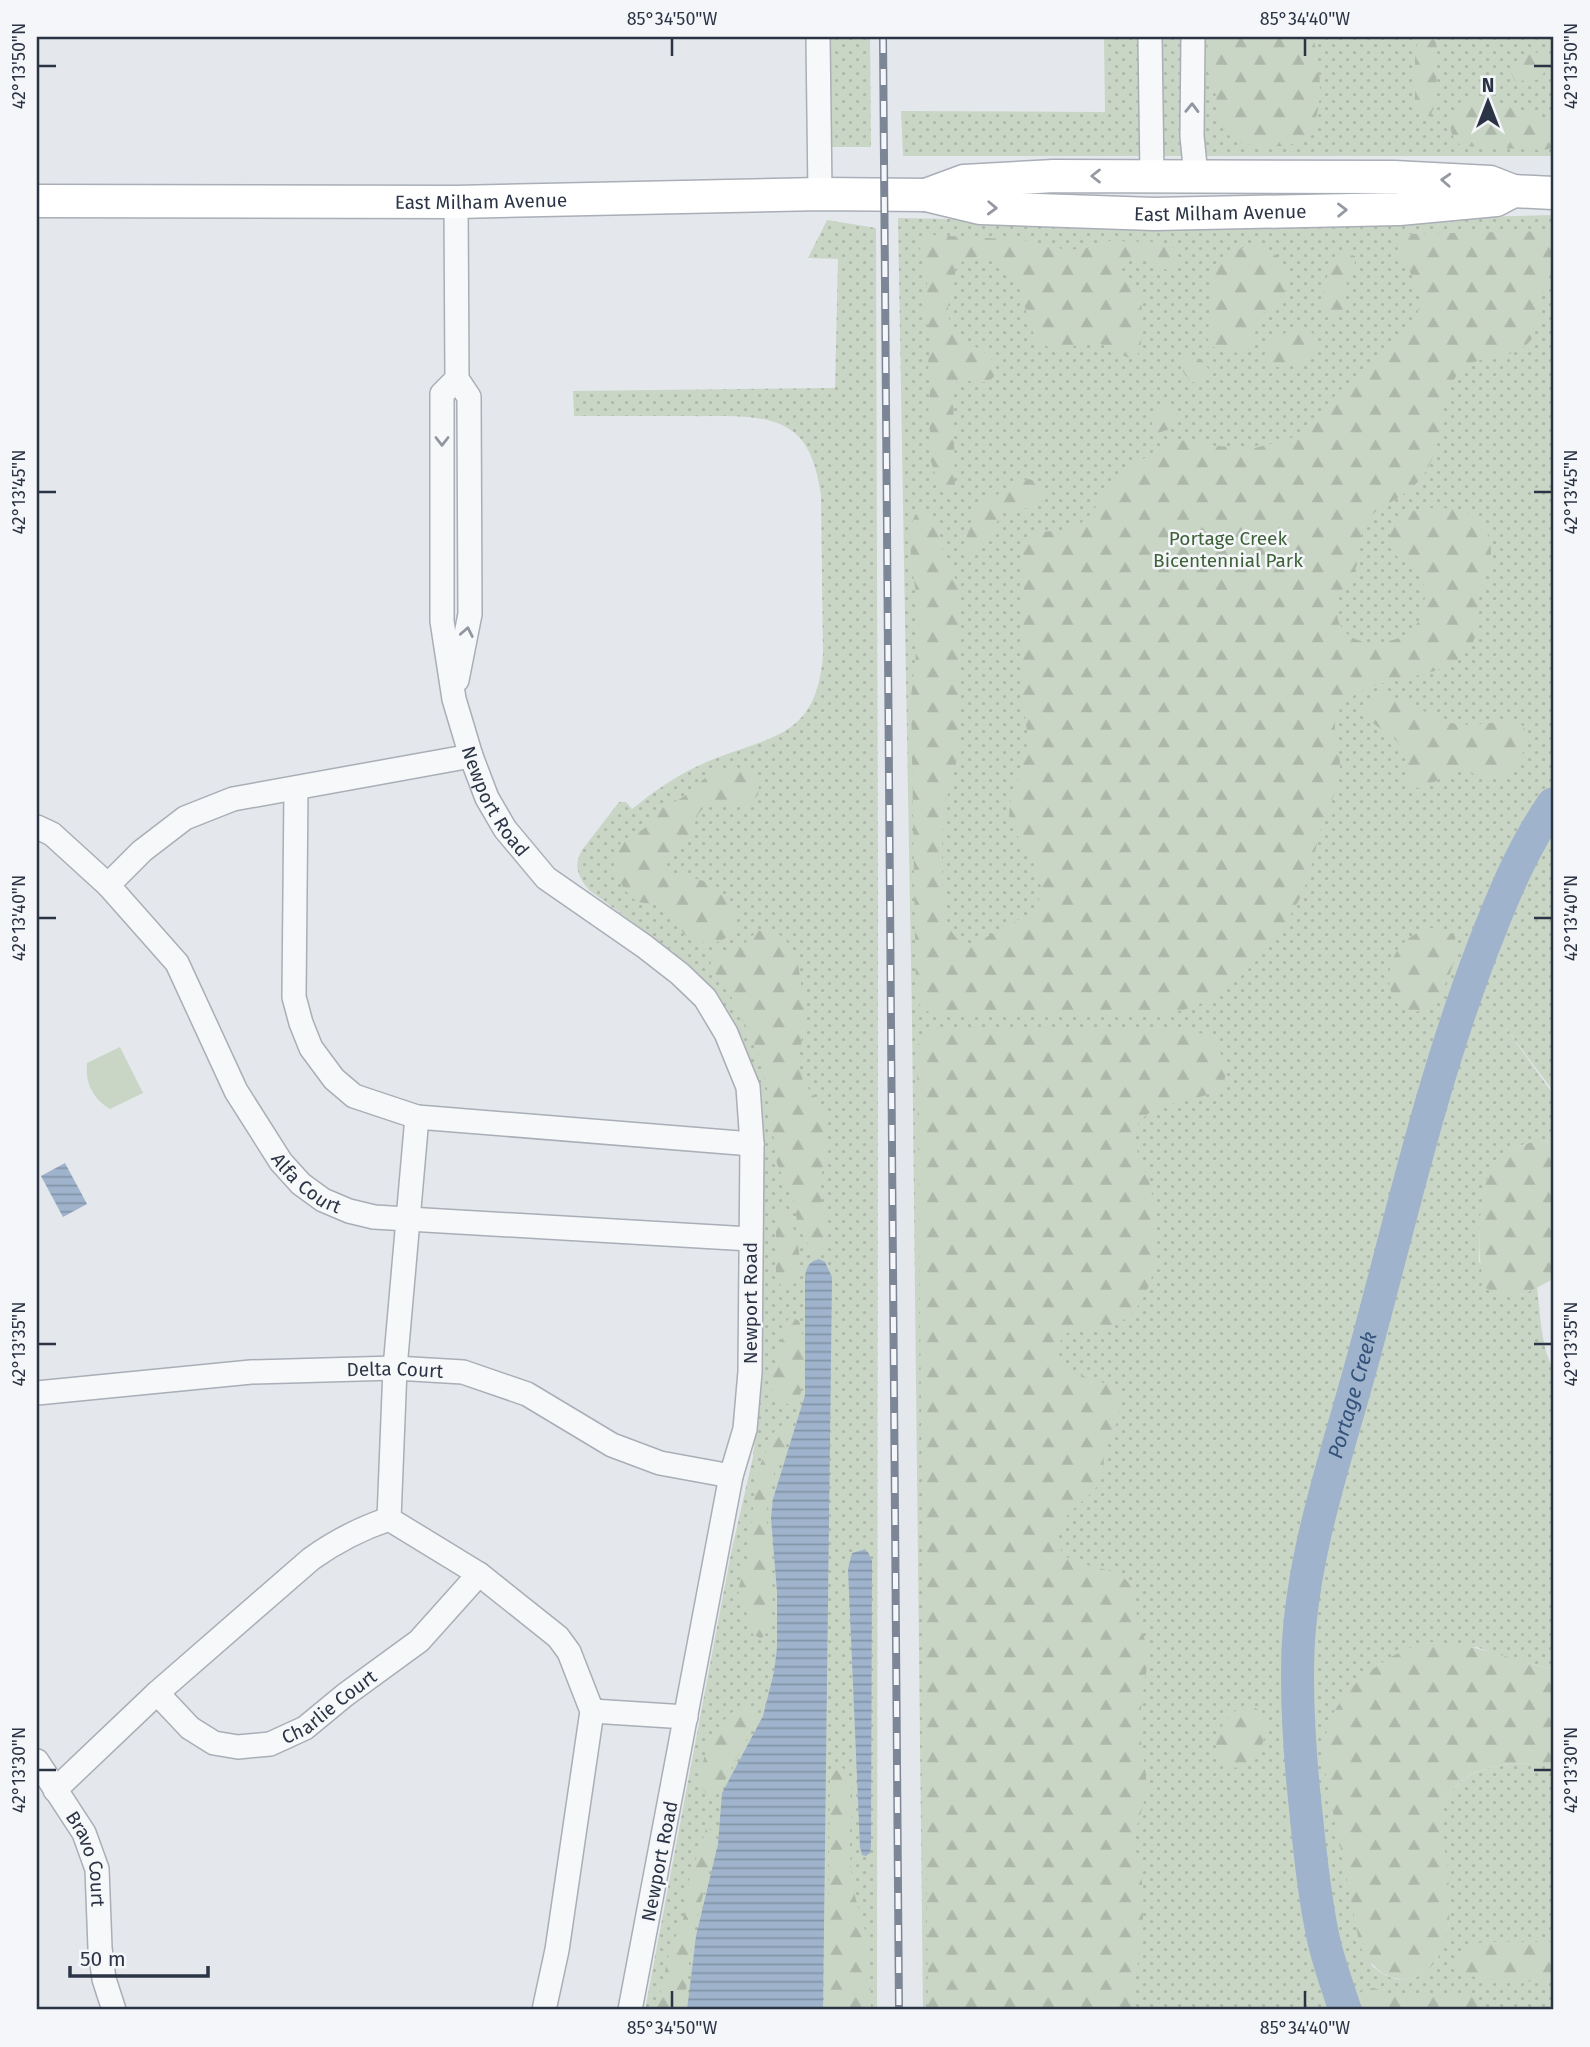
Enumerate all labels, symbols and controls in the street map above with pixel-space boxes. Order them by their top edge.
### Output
text: 85°34'50"W [627,8,717,30]
text: 85°34'40"W [1260,8,1350,30]
text: 42°13'50"N [8,23,30,109]
text: 42°13'50"N [1560,23,1582,109]
north arrow [1454,66,1524,136]
text: N [1482,74,1494,97]
one-way arrow [1184,102,1200,113]
one-way arrow [1091,168,1101,184]
one-way arrow [1440,172,1451,187]
street label: East Milham Avenue [395,189,568,214]
street label: East Milham Avenue [1134,200,1307,226]
one-way arrow [987,201,998,216]
one-way arrow [1338,202,1348,218]
one-way arrow [434,436,450,447]
text: 42°13'45"N [8,450,30,534]
text: 42°13'45"N [1560,450,1582,534]
park label: Portage Creek Bicentennial Park [1153,527,1303,572]
one-way arrow [458,626,473,638]
street label: Newport Road [457,743,534,861]
text: 42°13'40"N [8,875,30,961]
text: 42°13'40"N [1560,875,1582,961]
street label: Alfa Court [266,1149,345,1218]
street label: Newport Road [739,1242,762,1364]
text: 42°13'35"N [8,1301,30,1387]
text: 42°13'35"N [1560,1301,1582,1387]
water label: Portage Creek [1322,1329,1383,1462]
street label: Delta Court [346,1357,444,1383]
street label: Charlie Court [278,1665,381,1749]
text: 42°13'30"N [8,1727,30,1813]
text: 42°13'30"N [1560,1727,1582,1813]
street label: Newport Road [637,1799,682,1923]
street label: Bravo Court [61,1807,109,1907]
scale bar [70,1935,208,1979]
text: 50 m [80,1946,126,1972]
text: 85°34'50"W [627,2017,717,2039]
text: 85°34'40"W [1260,2017,1350,2039]

